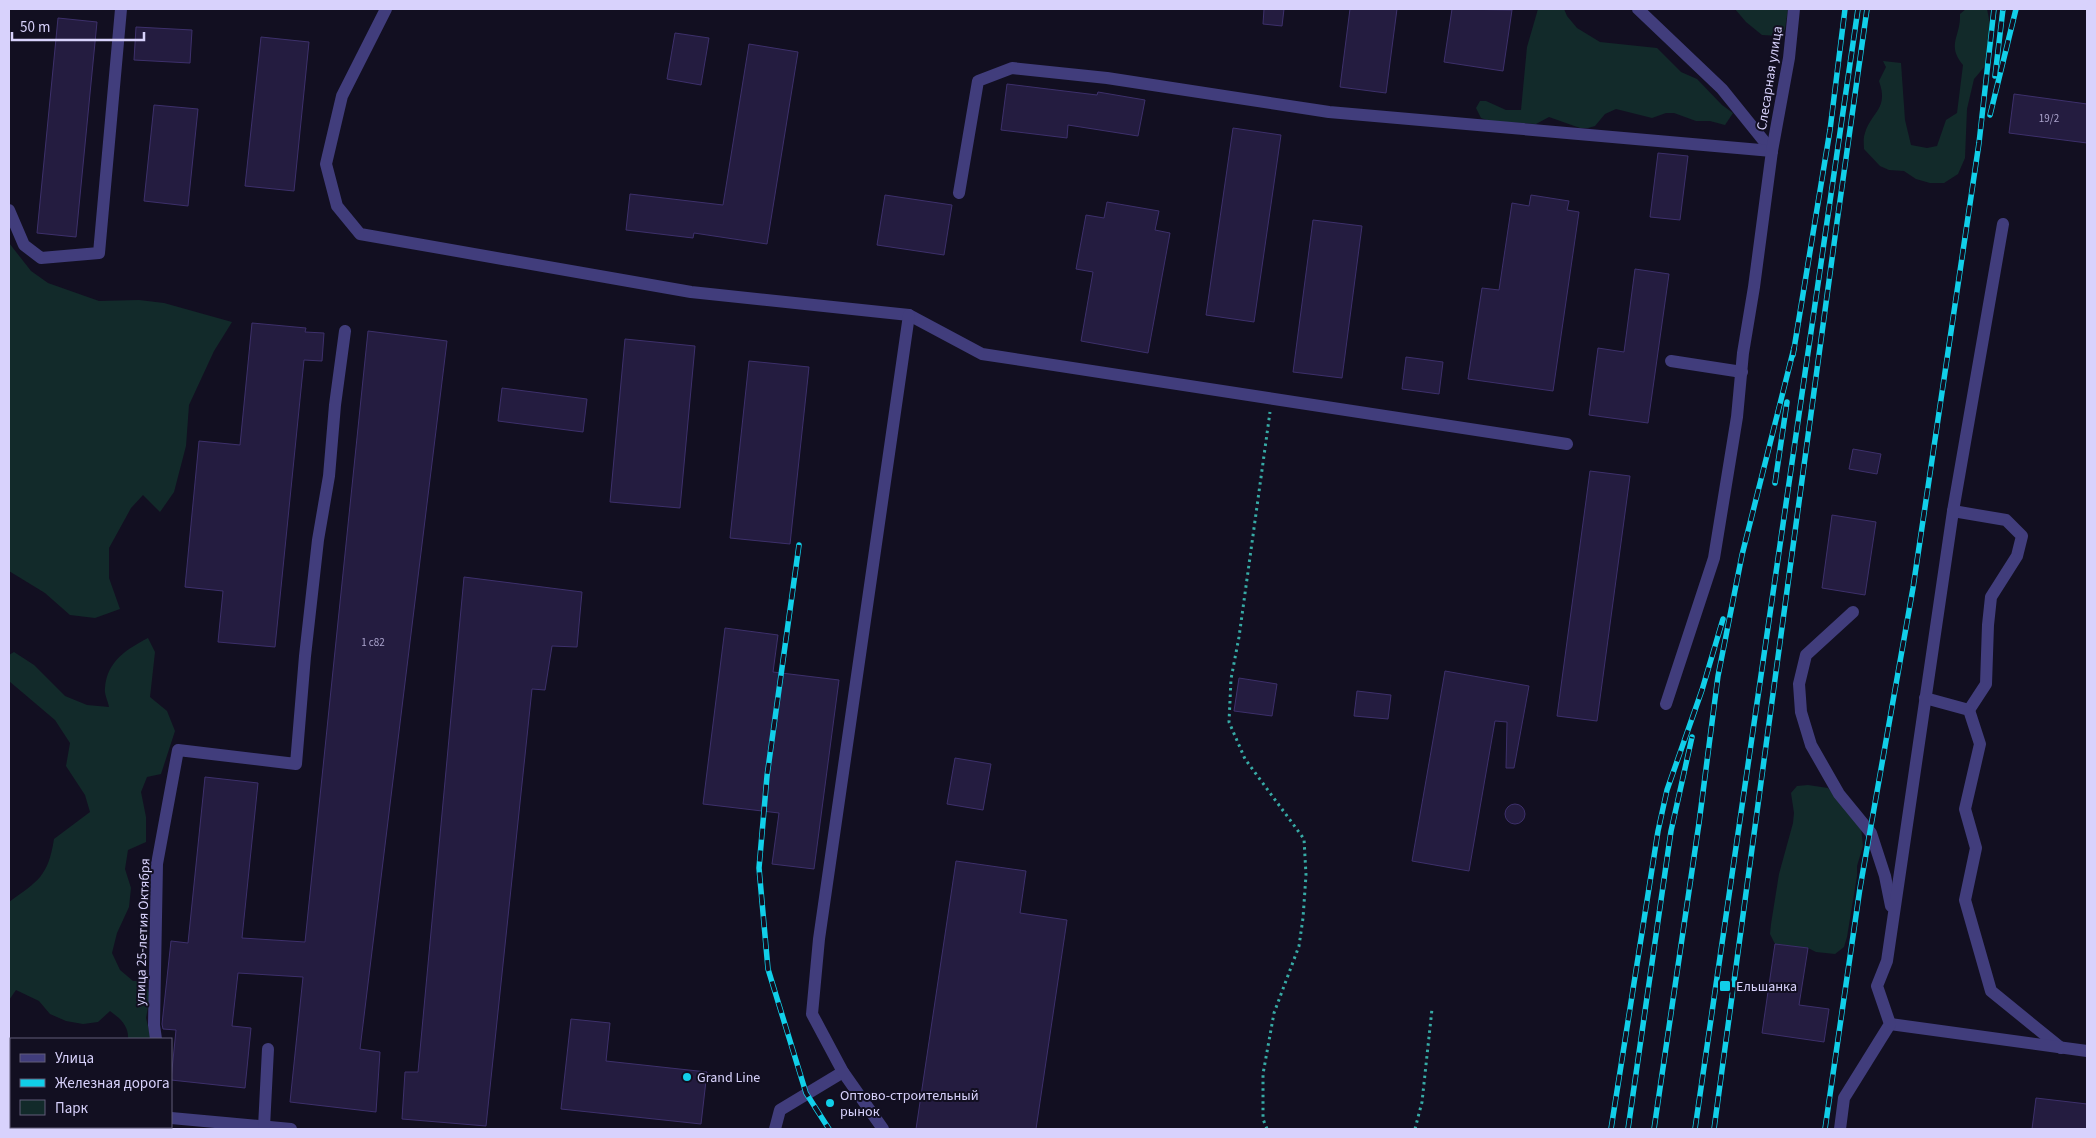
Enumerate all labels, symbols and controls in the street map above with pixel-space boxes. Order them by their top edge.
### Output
scale bar [12,10,145,42]
text: 50 m [20,17,50,38]
street label: Слесарная улица [1752,25,1788,132]
house number: 19/2 [2039,111,2059,126]
house number: 1 с82 [361,635,385,650]
street label: улица 25-летия Октября [130,858,156,1006]
place label: Ельшанка [1736,977,1797,997]
marker: Ельшанка [1718,979,1732,993]
legend [10,1038,172,1128]
text: Улица [55,1048,94,1069]
place label: Grand Line [697,1068,760,1088]
marker: Grand Line [681,1071,693,1083]
text: Железная дорога [55,1073,170,1094]
place label: Оптово-строительный рынок [840,1086,979,1122]
marker: Оптово-строительный рынок [824,1097,836,1109]
text: Парк [55,1098,89,1119]

